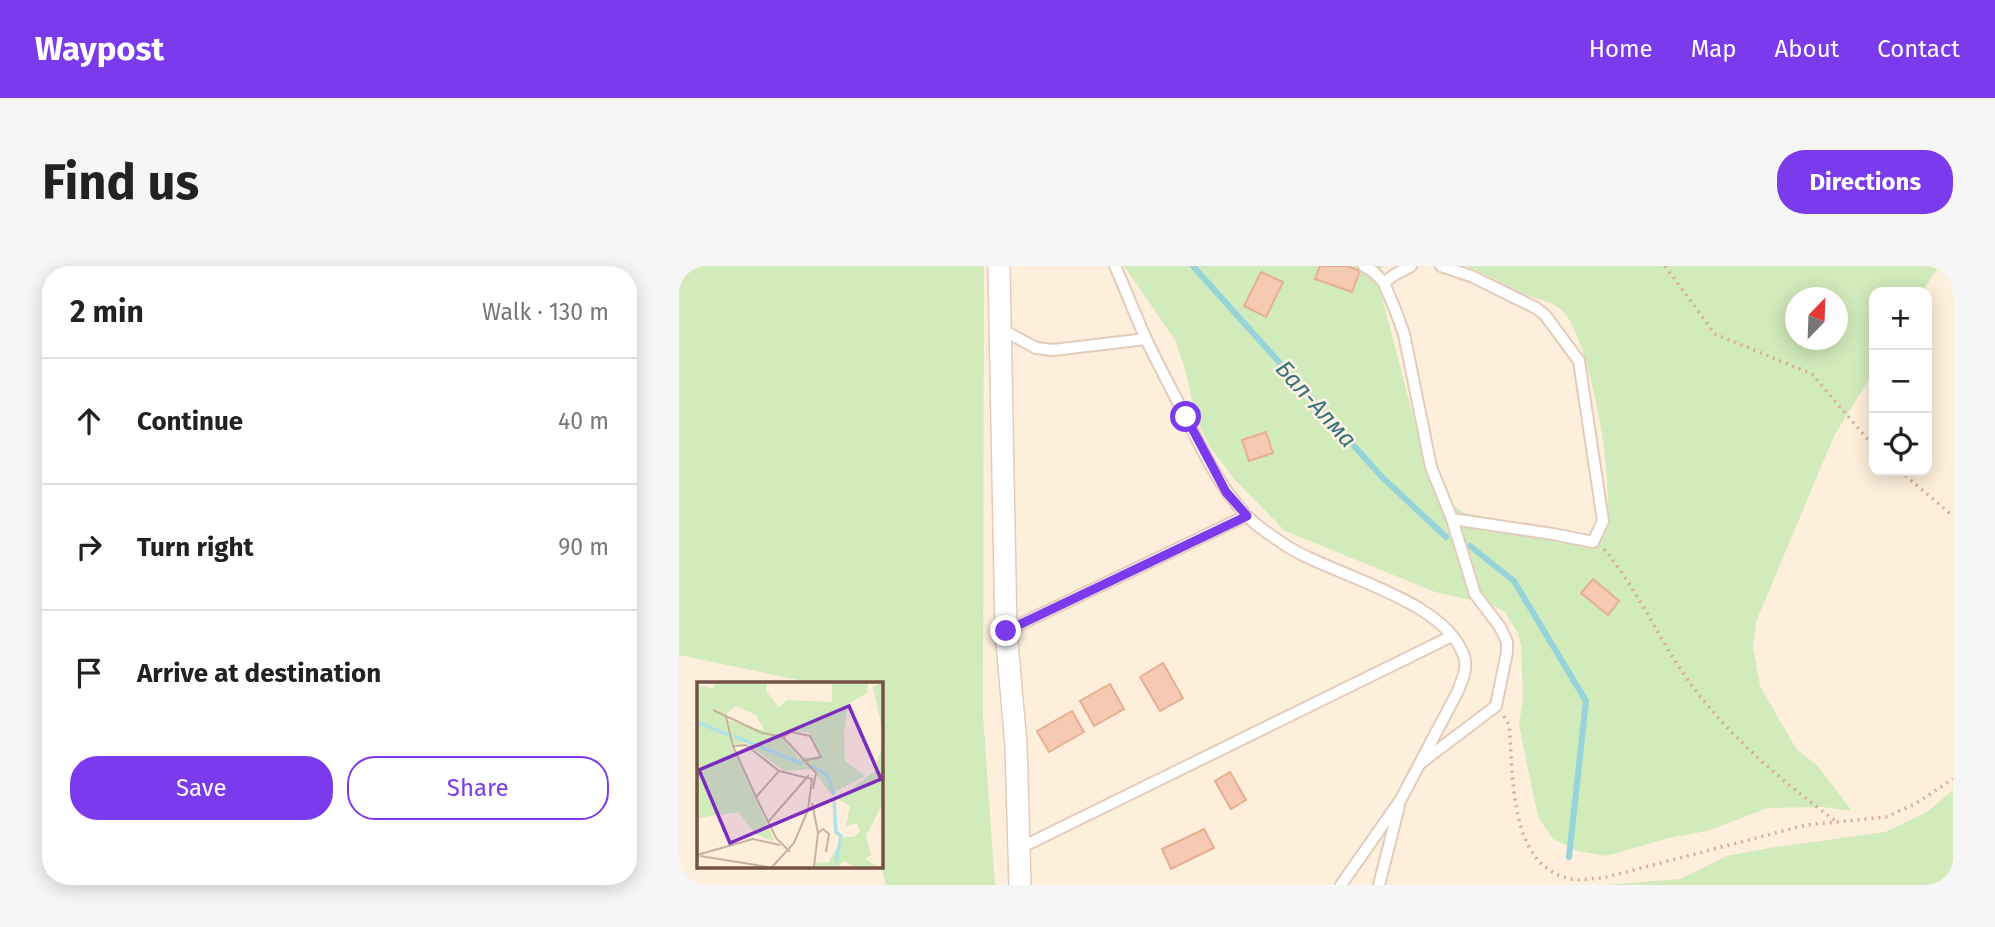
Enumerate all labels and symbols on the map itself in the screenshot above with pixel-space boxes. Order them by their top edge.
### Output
north arrow [1785,287,1848,350]
water label: Бал-Алма [1270,355,1362,453]
route start [1170,401,1201,432]
route end [990,615,1021,646]
inset map [697,682,882,867]

